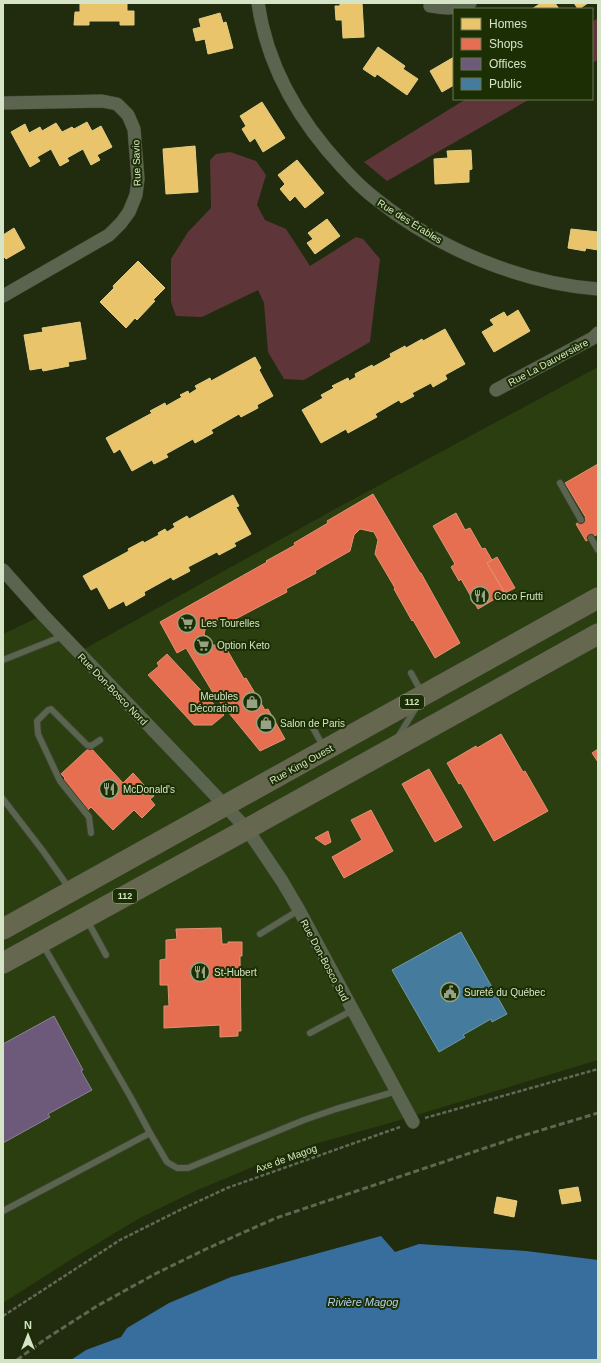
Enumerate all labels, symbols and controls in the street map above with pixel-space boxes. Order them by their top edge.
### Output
legend [453,8,593,100]
text: Homes [489,17,527,31]
text: Shops [489,37,523,51]
text: Offices [489,57,526,71]
text: Public [489,77,522,91]
street label: Rue Savio [130,139,143,186]
street label: Rue des Érables [375,196,445,246]
street label: Rue La Dauversière [506,337,590,388]
restaurant icon: Coco Frutti [469,585,491,607]
place label: Coco Frutti [494,591,543,602]
supermarket icon: Les Tourelles [176,612,198,634]
place label: Les Tourelles [201,618,260,629]
supermarket icon: Option Keto [192,634,214,656]
place label: Option Keto [217,640,270,651]
street label: Rue Don-Bosco Nord [76,651,150,727]
place label: Meubles Décoration [190,691,238,714]
shop icon: Meubles Décoration [241,691,263,713]
road number: 112 [400,695,424,709]
shop icon: Salon de Paris [255,712,277,734]
place label: Salon de Paris [280,718,345,729]
street label: Rue King Ouest [268,742,335,786]
restaurant icon: McDonald's [98,778,120,800]
place label: McDonald's [123,784,175,795]
road number: 112 [113,889,137,903]
street label: Rue Don-Bosco Sud [298,917,351,1003]
restaurant icon: St-Hubert [189,961,211,983]
place label: St-Hubert [214,967,257,978]
public building icon: Sureté du Québec [439,981,461,1003]
place label: Sureté du Québec [464,987,545,998]
street label: Axe de Magog [254,1142,318,1175]
water label: Rivière Magog [328,1296,399,1308]
north arrow [8,1315,48,1355]
text: N [24,1319,32,1331]

